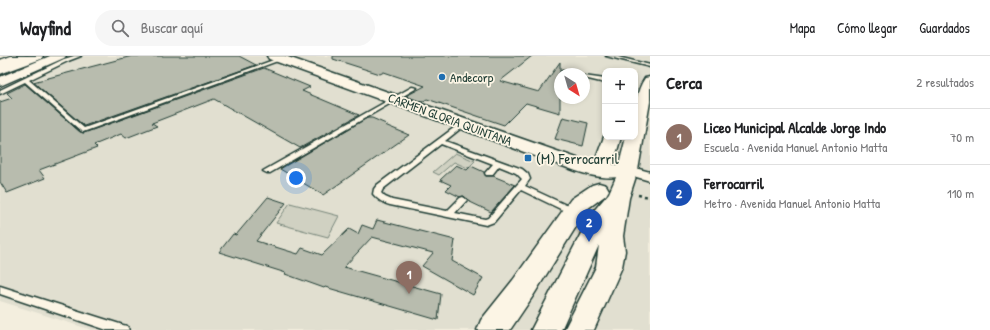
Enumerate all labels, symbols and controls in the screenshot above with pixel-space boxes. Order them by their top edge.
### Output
search box [95,10,375,46]
text: Wayfind [20,15,71,41]
icon: search [109,17,131,39]
text: Buscar aquí [141,17,203,38]
text: Mapa [790,18,815,37]
text: Cómo llegar [837,18,897,37]
text: Guardados [919,18,970,37]
place label: Andecorp [450,68,494,86]
north arrow [554,68,590,104]
map controls [602,68,638,140]
button: + [602,68,638,104]
text: Cerca [666,71,702,94]
marker: Andecorp [437,72,447,82]
text: 2 resultados [916,73,974,91]
street label: CARMEN GLORIA QUINTANA [386,88,515,150]
button: − [602,104,638,140]
text: Liceo Municipal Alcalde Jorge Indo [704,117,886,138]
text: 1 [677,128,681,146]
text: 70 m [950,128,974,146]
text: Escuela · Avenida Manuel Antonio Matta [704,138,887,156]
place label: (M) Ferrocarril [536,148,619,169]
marker: (M) Ferrocarril [523,153,533,163]
your location [286,168,306,188]
text: Ferrocarril [704,173,764,194]
text: 2 [676,184,682,202]
text: 110 m [947,184,974,202]
text: Metro · Avenida Manuel Antonio Matta [704,194,880,212]
pin: 2 [576,209,602,242]
pin: 1 [396,261,422,294]

